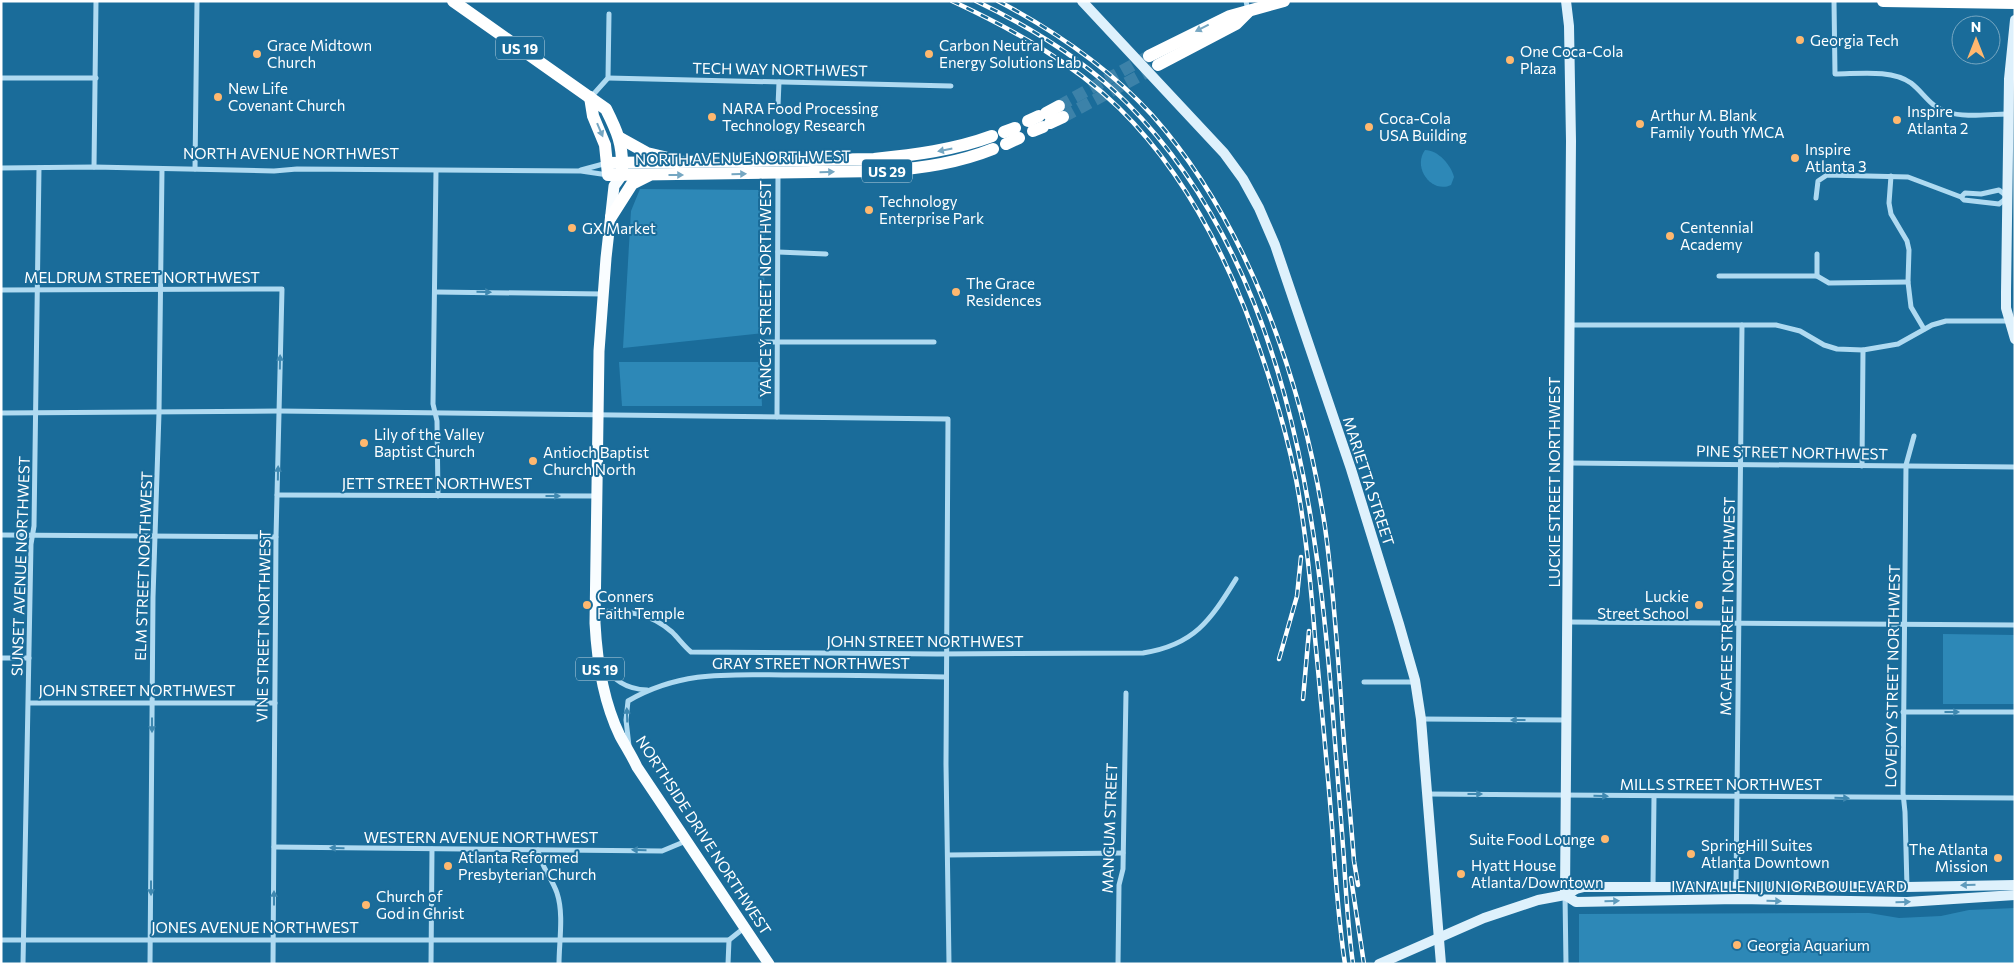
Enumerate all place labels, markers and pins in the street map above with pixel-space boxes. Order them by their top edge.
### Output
place label: Georgia Tech [1810,31,1899,49]
marker: Georgia Tech [1794,34,1806,46]
place label: Grace Midtown Church [267,36,372,71]
place label: Carbon Neutral Energy Solutions Lab [939,36,1082,71]
place label: One Coca-Cola Plaza [1520,42,1623,77]
marker: Grace Midtown Church [251,48,263,60]
marker: Carbon Neutral Energy Solutions Lab [923,48,935,60]
marker: One Coca-Cola Plaza [1504,54,1516,66]
place label: New Life Covenant Church [228,79,345,114]
marker: New Life Covenant Church [212,91,224,103]
place label: NARA Food Processing Technology Research [722,99,878,134]
place label: Inspire Atlanta 2 [1907,102,1968,137]
place label: Arthur M. Blank Family Youth YMCA [1650,106,1785,141]
place label: Coca-Cola USA Building [1379,109,1467,144]
marker: NARA Food Processing Technology Research [706,111,718,123]
marker: Inspire Atlanta 2 [1891,114,1903,126]
marker: Arthur M. Blank Family Youth YMCA [1634,118,1646,130]
marker: Coca-Cola USA Building [1363,121,1375,133]
place label: Inspire Atlanta 3 [1805,140,1867,175]
marker: Inspire Atlanta 3 [1789,152,1801,164]
place label: Technology Enterprise Park [879,192,984,227]
marker: Technology Enterprise Park [863,204,875,216]
place label: Centennial Academy [1680,218,1753,253]
place label: GX Market [582,219,656,237]
marker: GX Market [566,222,578,234]
marker: Centennial Academy [1664,230,1676,242]
place label: The Grace Residences [966,274,1042,309]
marker: The Grace Residences [950,286,962,298]
place label: Lily of the Valley Baptist Church [374,425,485,460]
marker: Lily of the Valley Baptist Church [358,437,370,449]
place label: Antioch Baptist Church North [543,443,649,478]
marker: Antioch Baptist Church North [527,455,539,467]
place label: Conners Faith Temple [597,587,685,622]
place label: Luckie Street School [1597,587,1689,622]
marker: Conners Faith Temple [581,599,593,611]
marker: Luckie Street School [1693,599,1705,611]
place label: Suite Food Lounge [1469,830,1595,848]
marker: Suite Food Lounge [1599,833,1611,845]
place label: SpringHill Suites Atlanta Downtown [1701,836,1830,871]
place label: The Atlanta Mission [1909,840,1988,875]
place label: Atlanta Reformed Presbyterian Church [458,848,596,883]
marker: SpringHill Suites Atlanta Downtown [1685,848,1697,860]
marker: The Atlanta Mission [1992,852,2004,864]
place label: Hyatt House Atlanta/Downtown [1471,856,1604,891]
marker: Atlanta Reformed Presbyterian Church [442,860,454,872]
marker: Hyatt House Atlanta/Downtown [1455,868,1467,880]
place label: Church of God in Christ [376,887,464,922]
marker: Church of God in Christ [360,899,372,911]
place label: Georgia Aquarium [1747,936,1870,954]
marker: Georgia Aquarium [1731,939,1743,951]

